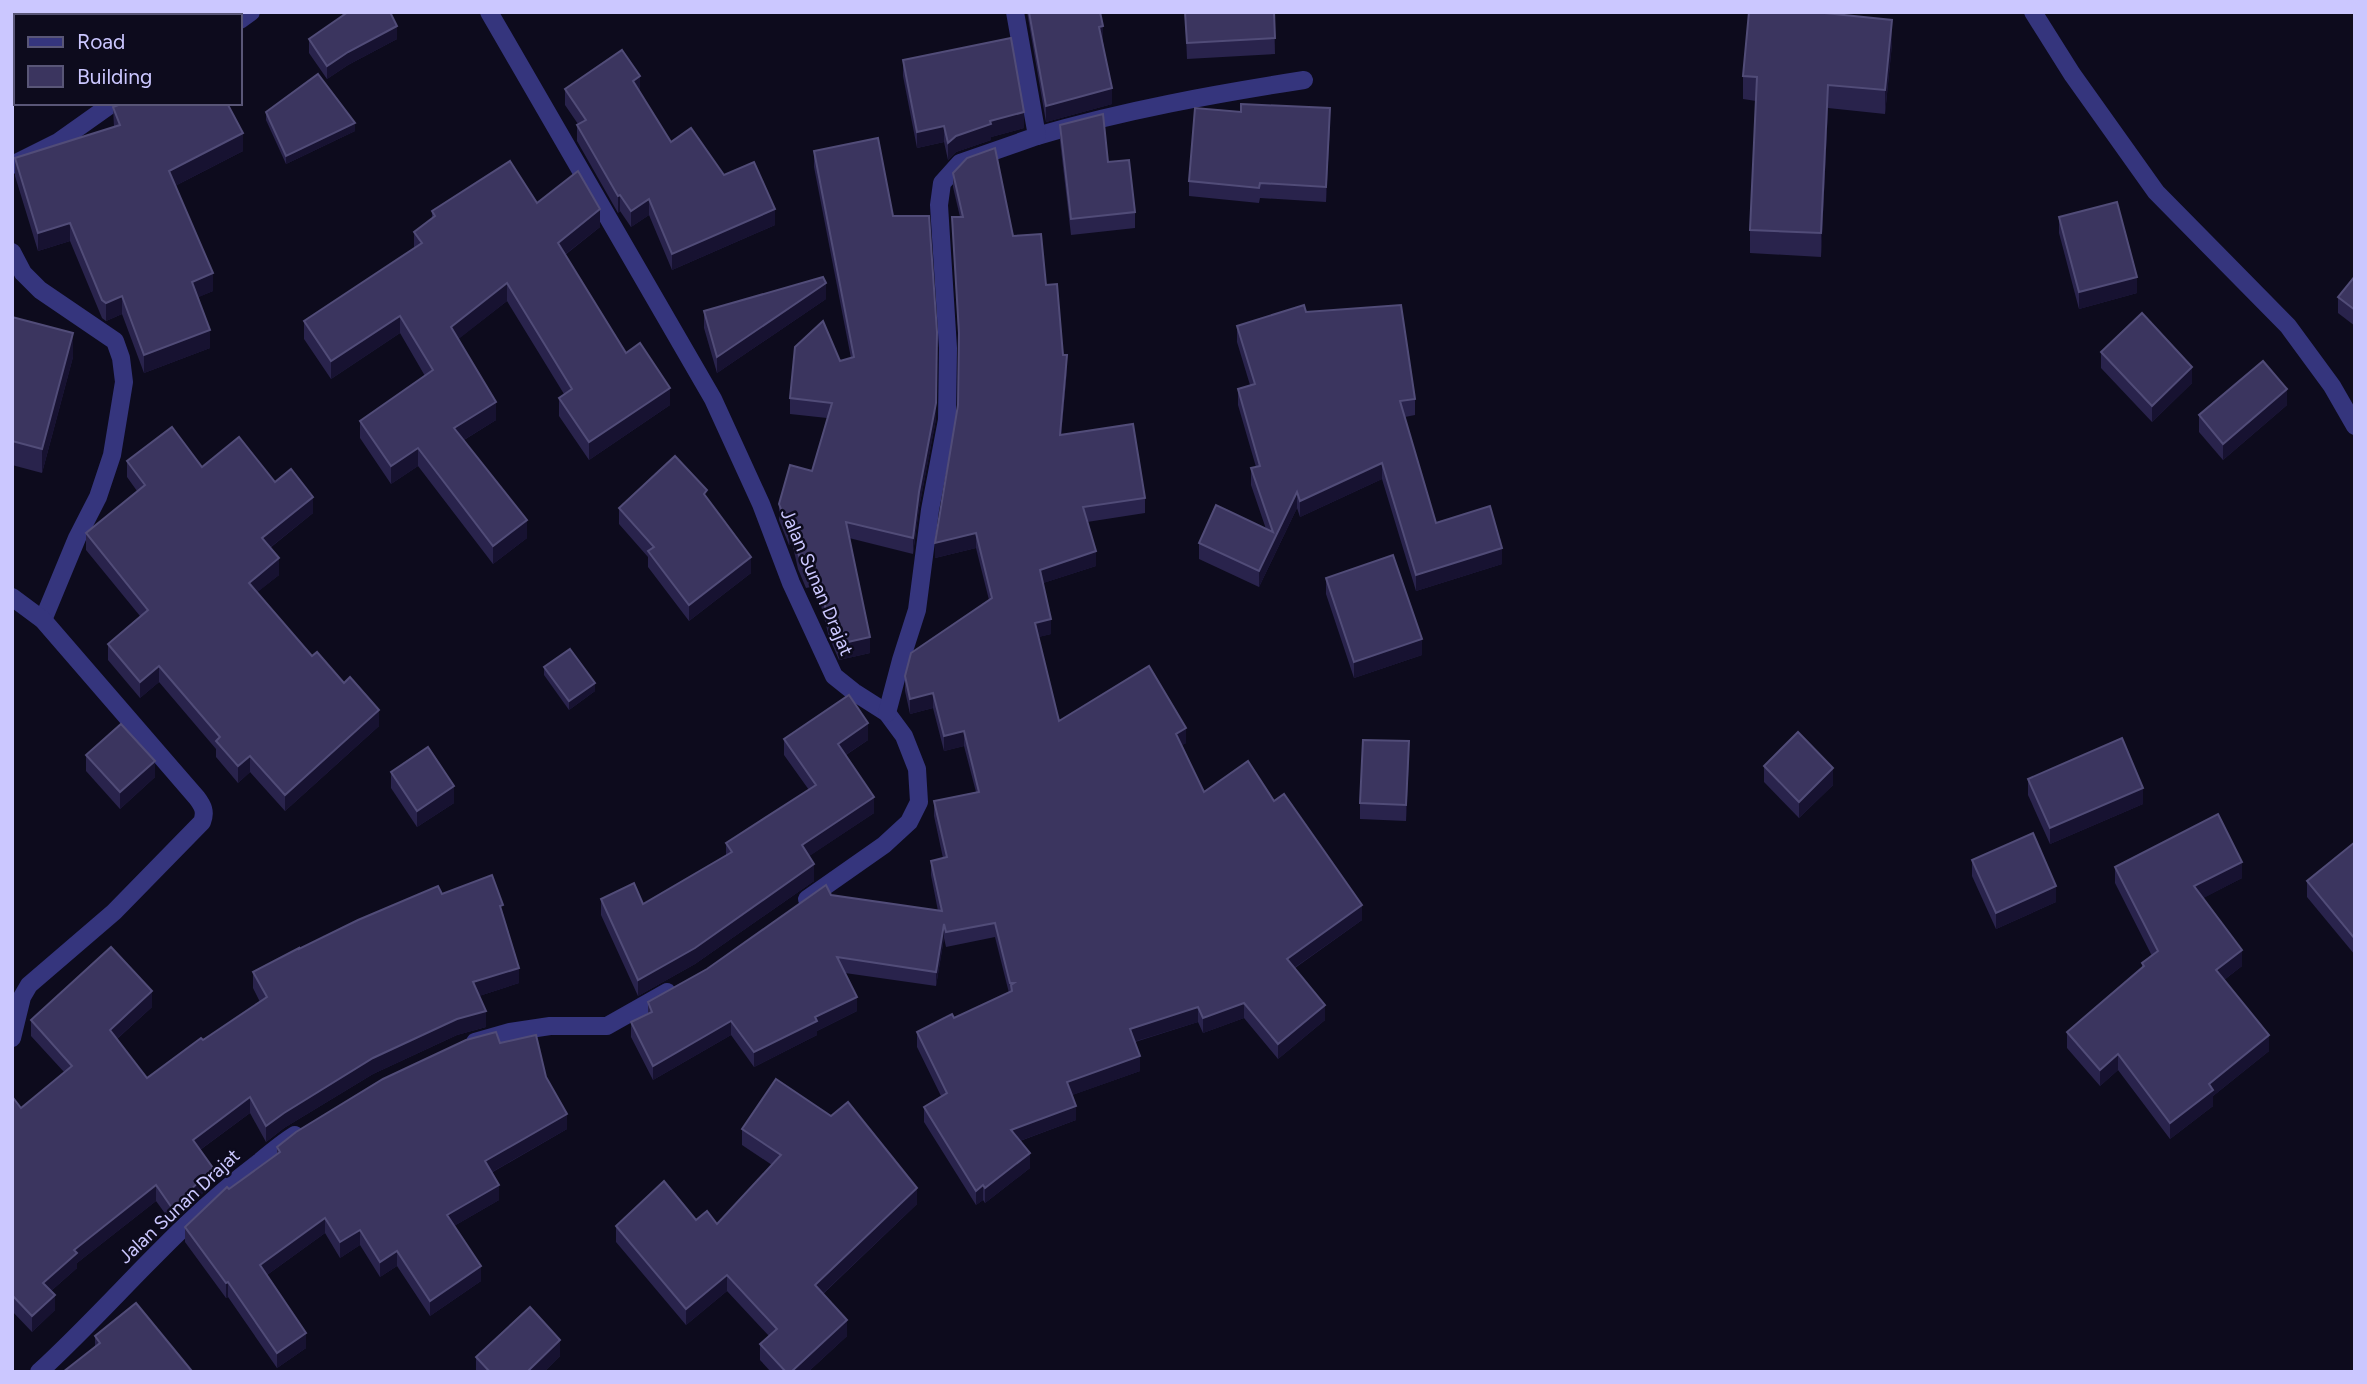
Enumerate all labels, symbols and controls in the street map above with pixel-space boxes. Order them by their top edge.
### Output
legend [14,14,242,105]
text: Road [77,29,125,54]
text: Building [77,64,152,89]
street label: Jalan Sunan Drajat [776,505,858,659]
street label: Jalan Sunan Drajat [114,1144,244,1268]

